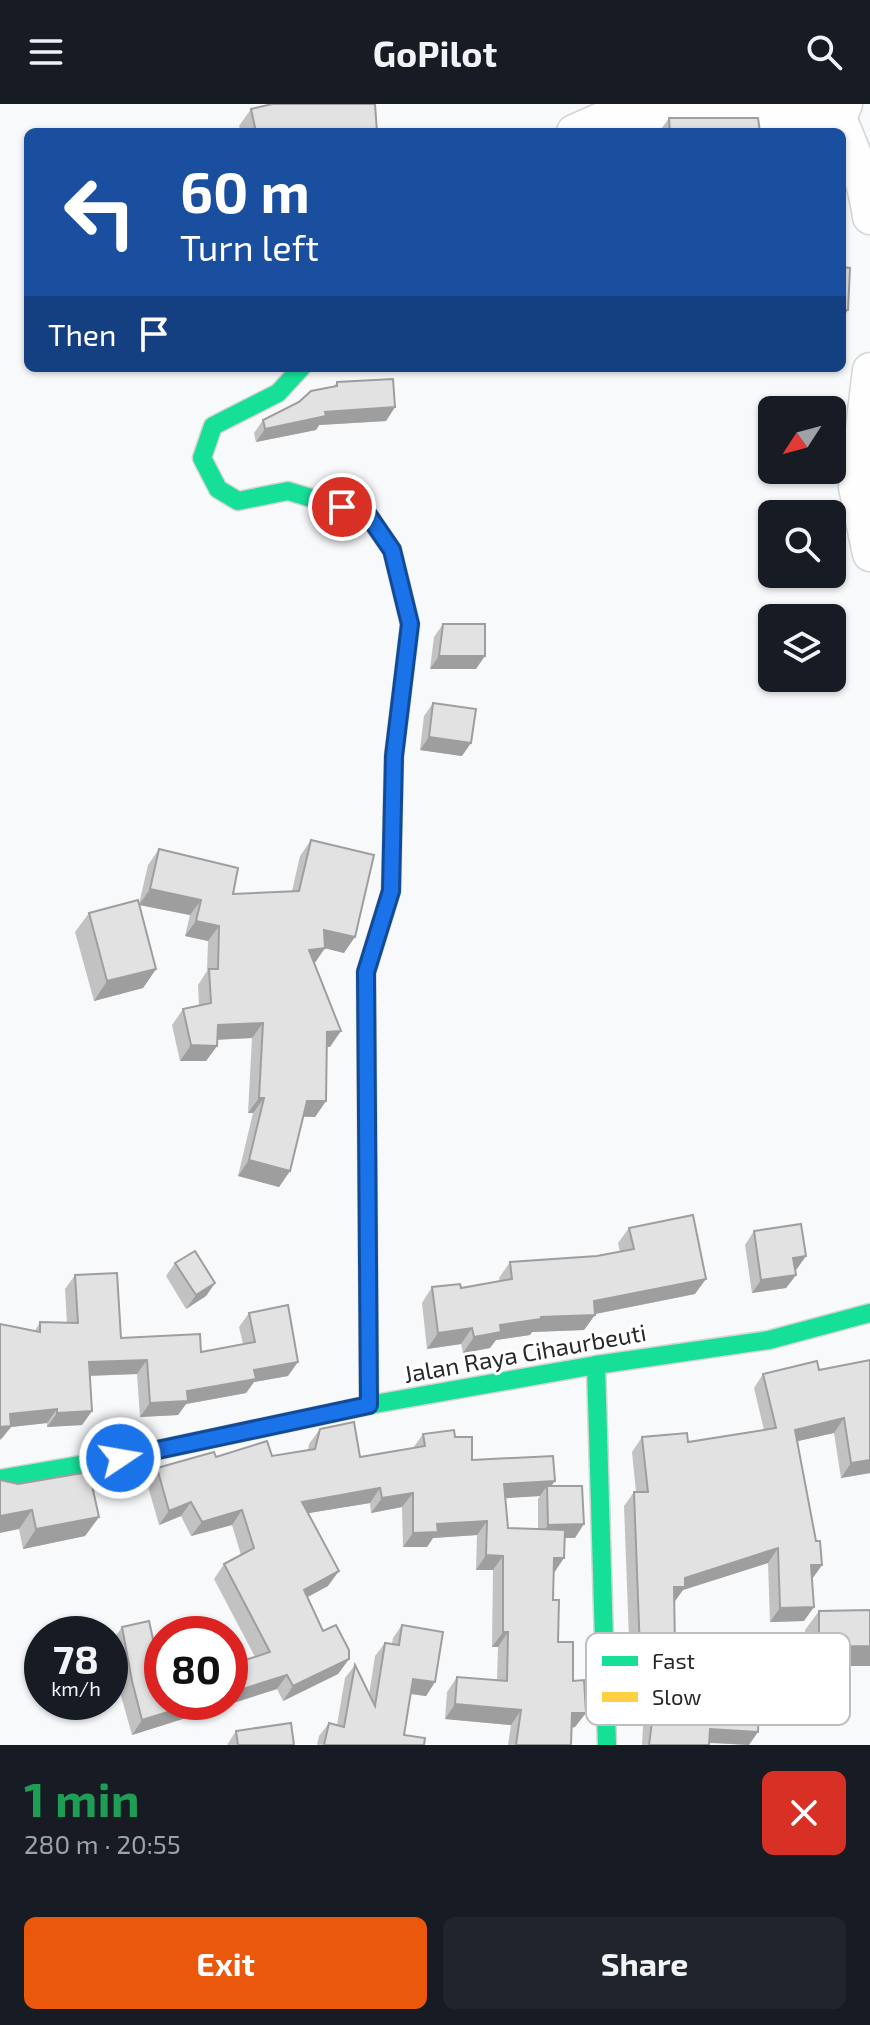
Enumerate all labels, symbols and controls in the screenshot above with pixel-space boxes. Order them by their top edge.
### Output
icon: menu [24,30,68,74]
icon: search [802,30,846,74]
text: GoPilot [373,31,497,74]
text: 60 m [180,157,310,224]
icon: left [48,160,152,264]
text: Turn left [180,225,319,268]
icon: arrive [132,312,176,356]
text: Then [48,316,116,352]
north arrow [758,396,846,484]
map controls [758,396,846,692]
pin [308,473,376,541]
icon: arrive [320,485,364,529]
button: search [758,500,846,588]
button: layers [758,604,846,692]
street label: Jalan Raya Cihaurbeuti [401,1317,648,1388]
position arrow [78,1416,162,1500]
speed limit sign: 80 [144,1616,248,1720]
legend [586,1633,850,1725]
text: 78 [53,1634,99,1682]
text: Fast [652,1647,695,1673]
text: km/h [51,1676,101,1700]
text: Slow [652,1683,701,1709]
text: 1 min [24,1769,140,1827]
button: close [762,1771,846,1855]
text: 280 m · 20:55 [24,1828,181,1859]
button: Exit [24,1917,427,2009]
button: Share [443,1917,846,2009]

